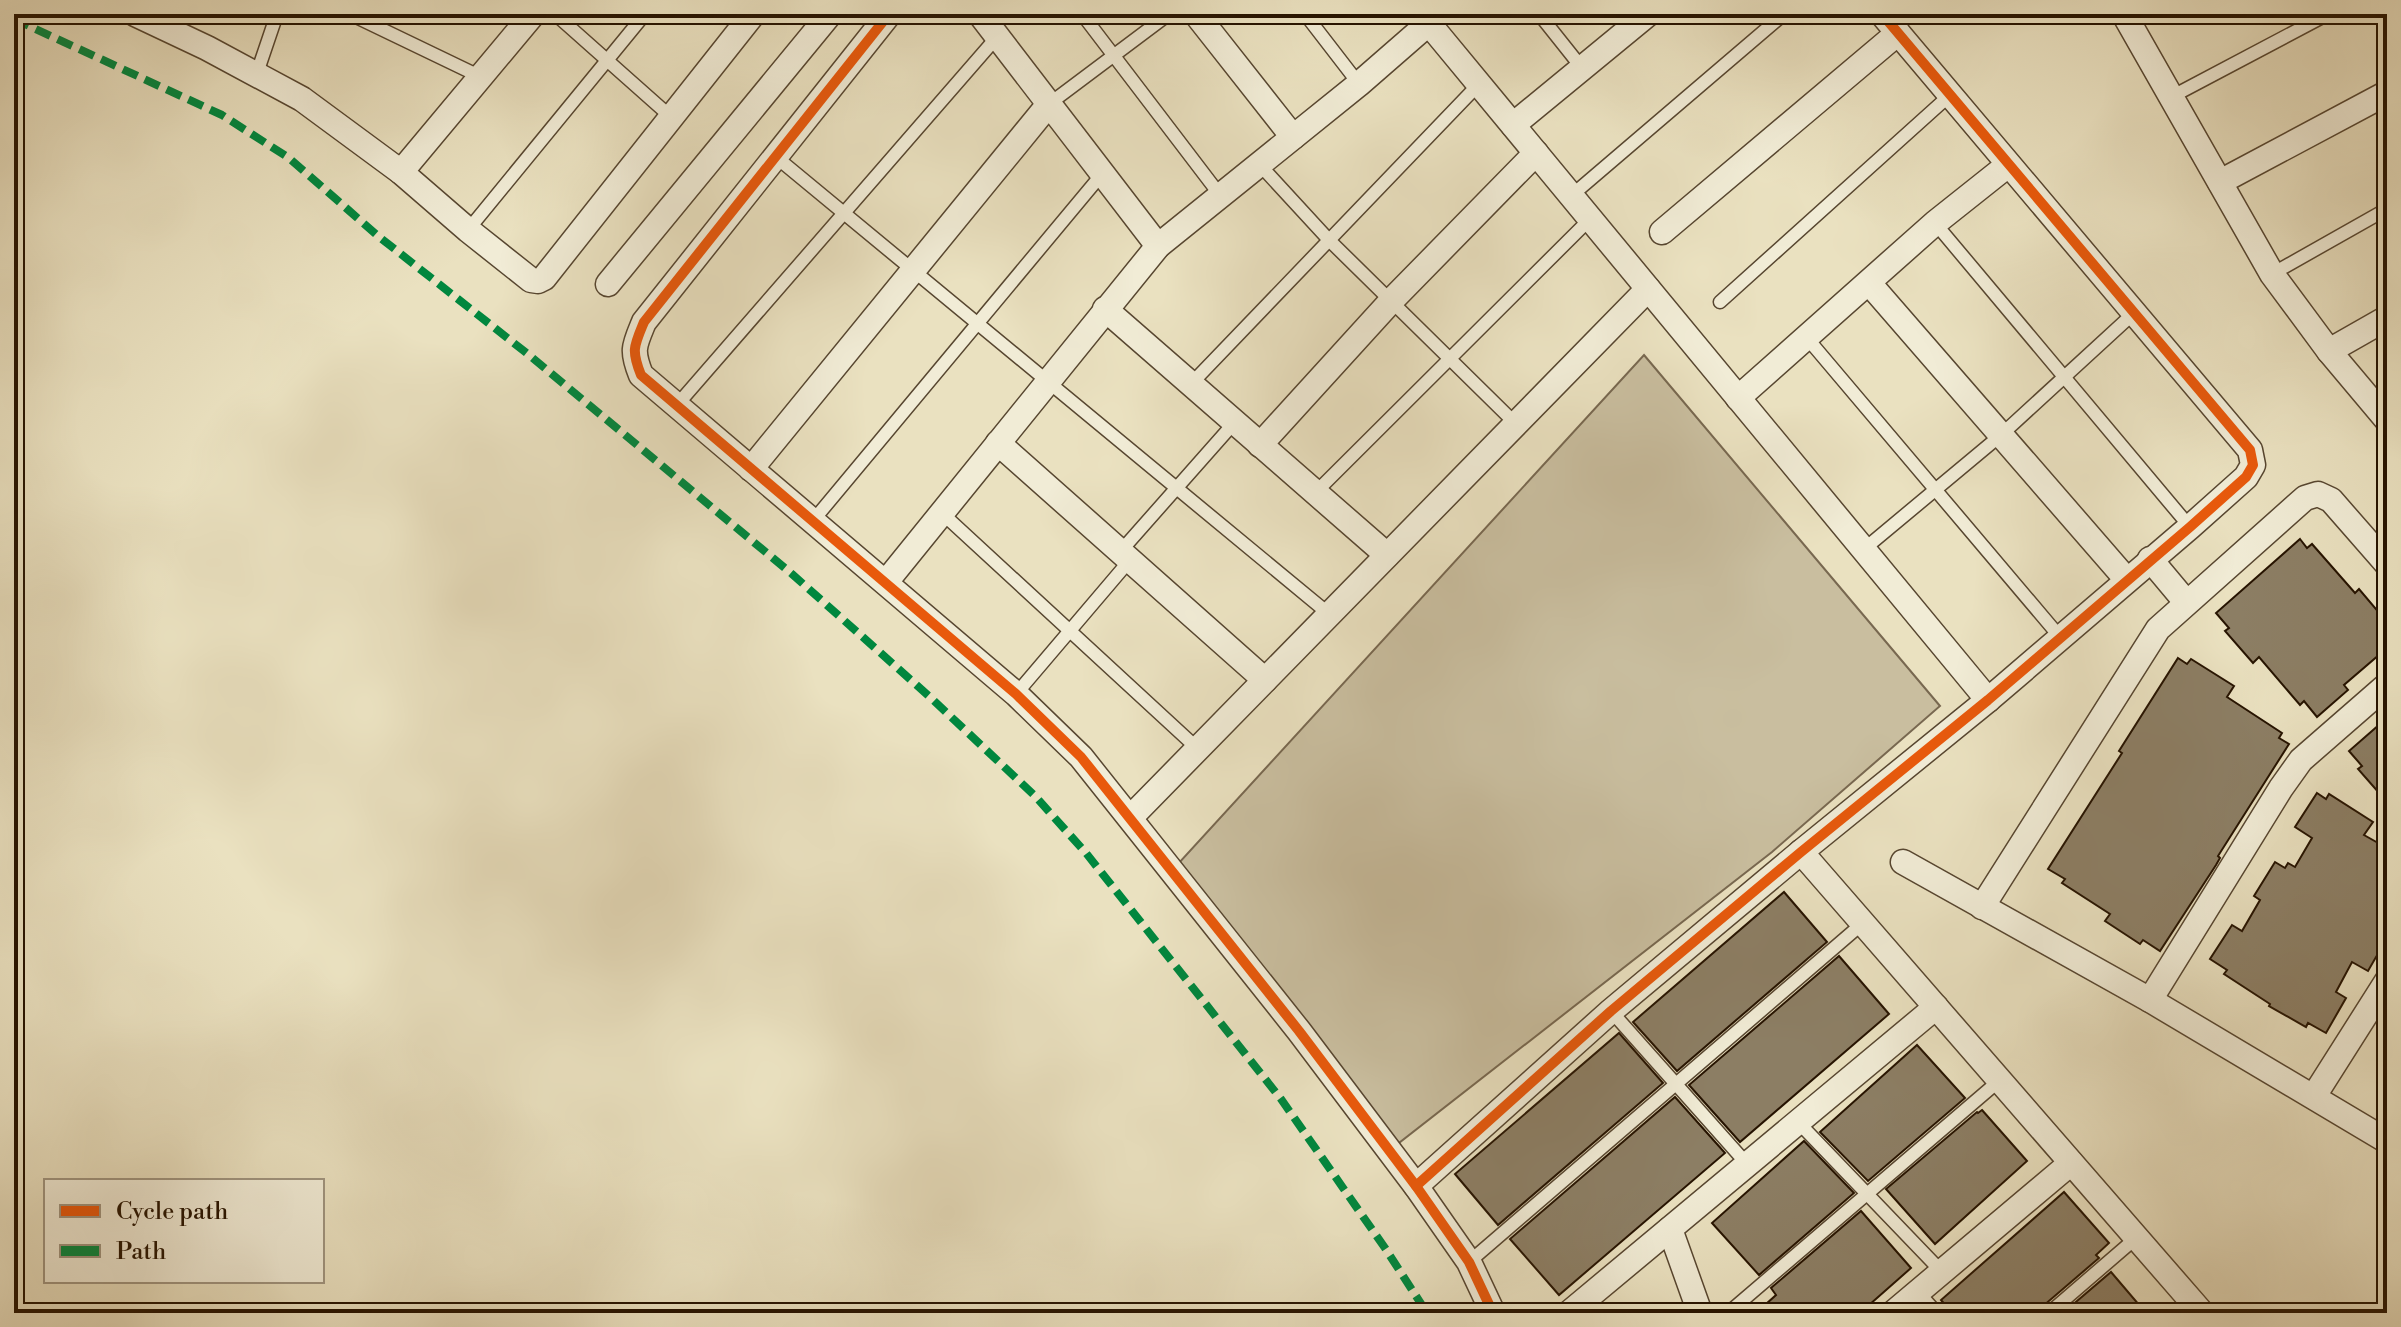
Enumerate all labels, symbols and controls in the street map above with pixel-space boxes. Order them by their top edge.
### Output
legend [44,1179,324,1283]
text: Cycle path [116,1197,228,1227]
text: Path [116,1237,166,1267]

